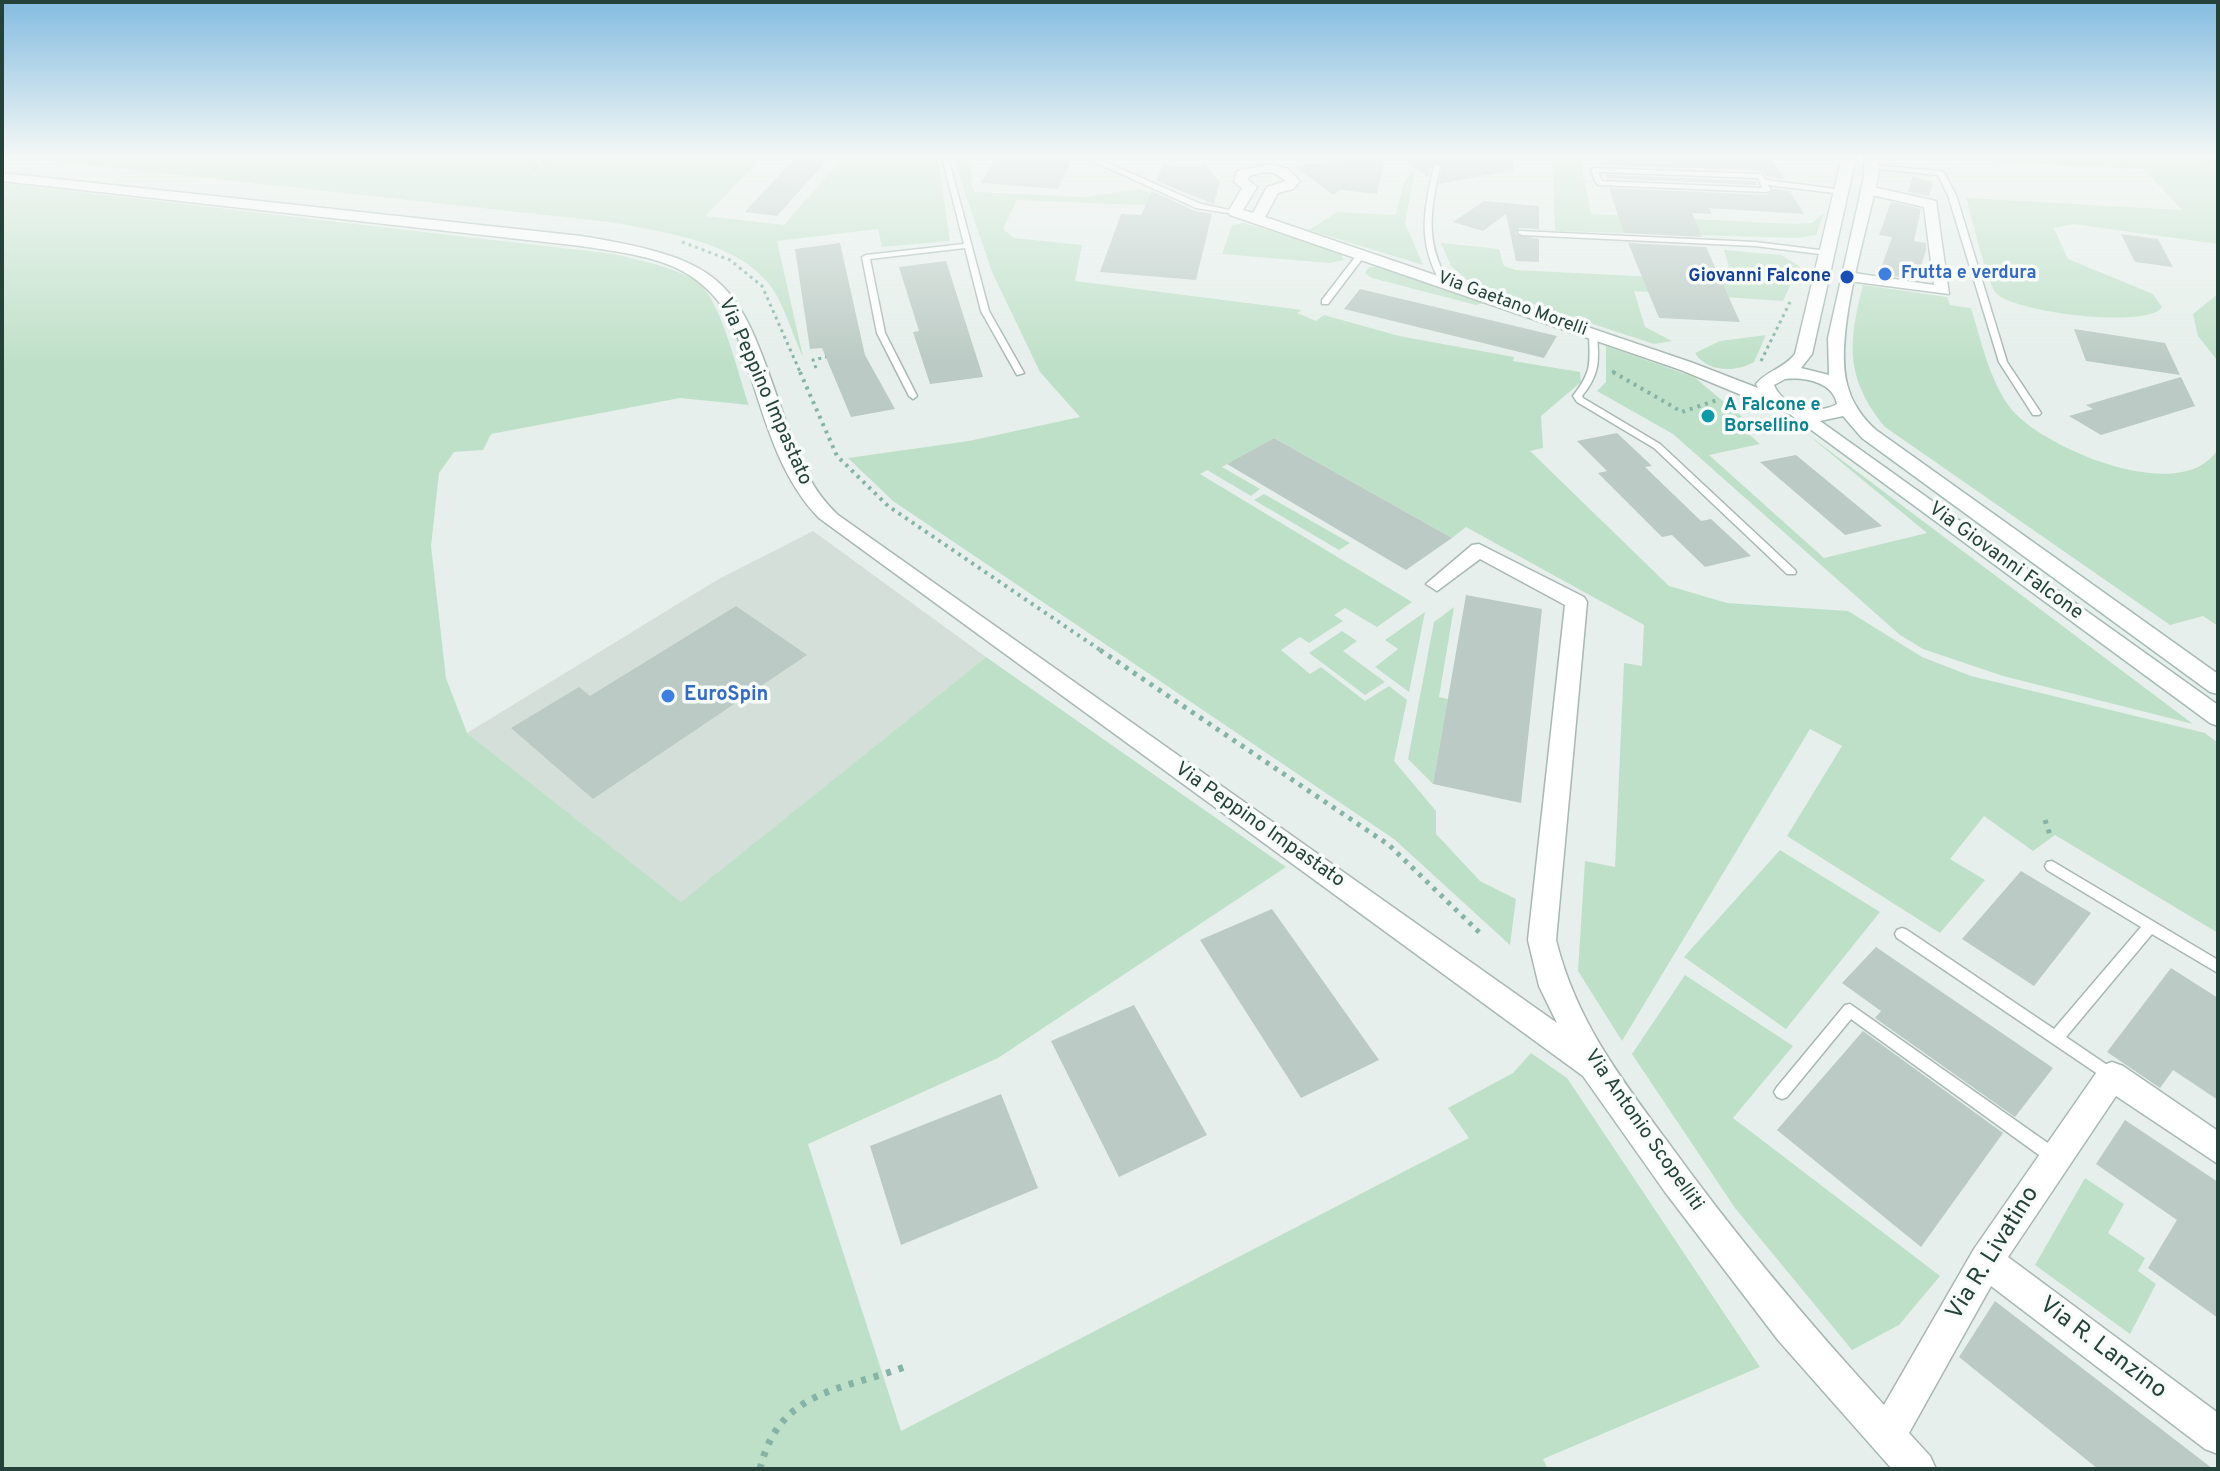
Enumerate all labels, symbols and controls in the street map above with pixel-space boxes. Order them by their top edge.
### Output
place label: Frutta e verdura [1901,263,2037,285]
marker: Frutta e verdura [1876,265,1894,283]
place label: Giovanni Falcone [1688,266,1831,288]
street label: Via Gaetano Morelli [1434,268,1590,342]
marker: Giovanni Falcone [1838,268,1856,286]
street label: Via Peppino Impastato [712,295,816,489]
place label: A Falcone e Borsellino [1724,395,1820,438]
marker: A Falcone e Borsellino [1699,407,1717,425]
street label: Via Giovanni Falcone [1923,498,2087,626]
place label: EuroSpin [684,684,768,708]
marker: EuroSpin [659,687,677,705]
street label: Via Peppino Impastato [1169,758,1349,894]
street label: Via Antonio Scopelliti [1578,1046,1708,1216]
street label: Via R. Livatino [1941,1182,2047,1326]
street label: Via R. Lanzino [2033,1292,2171,1406]

